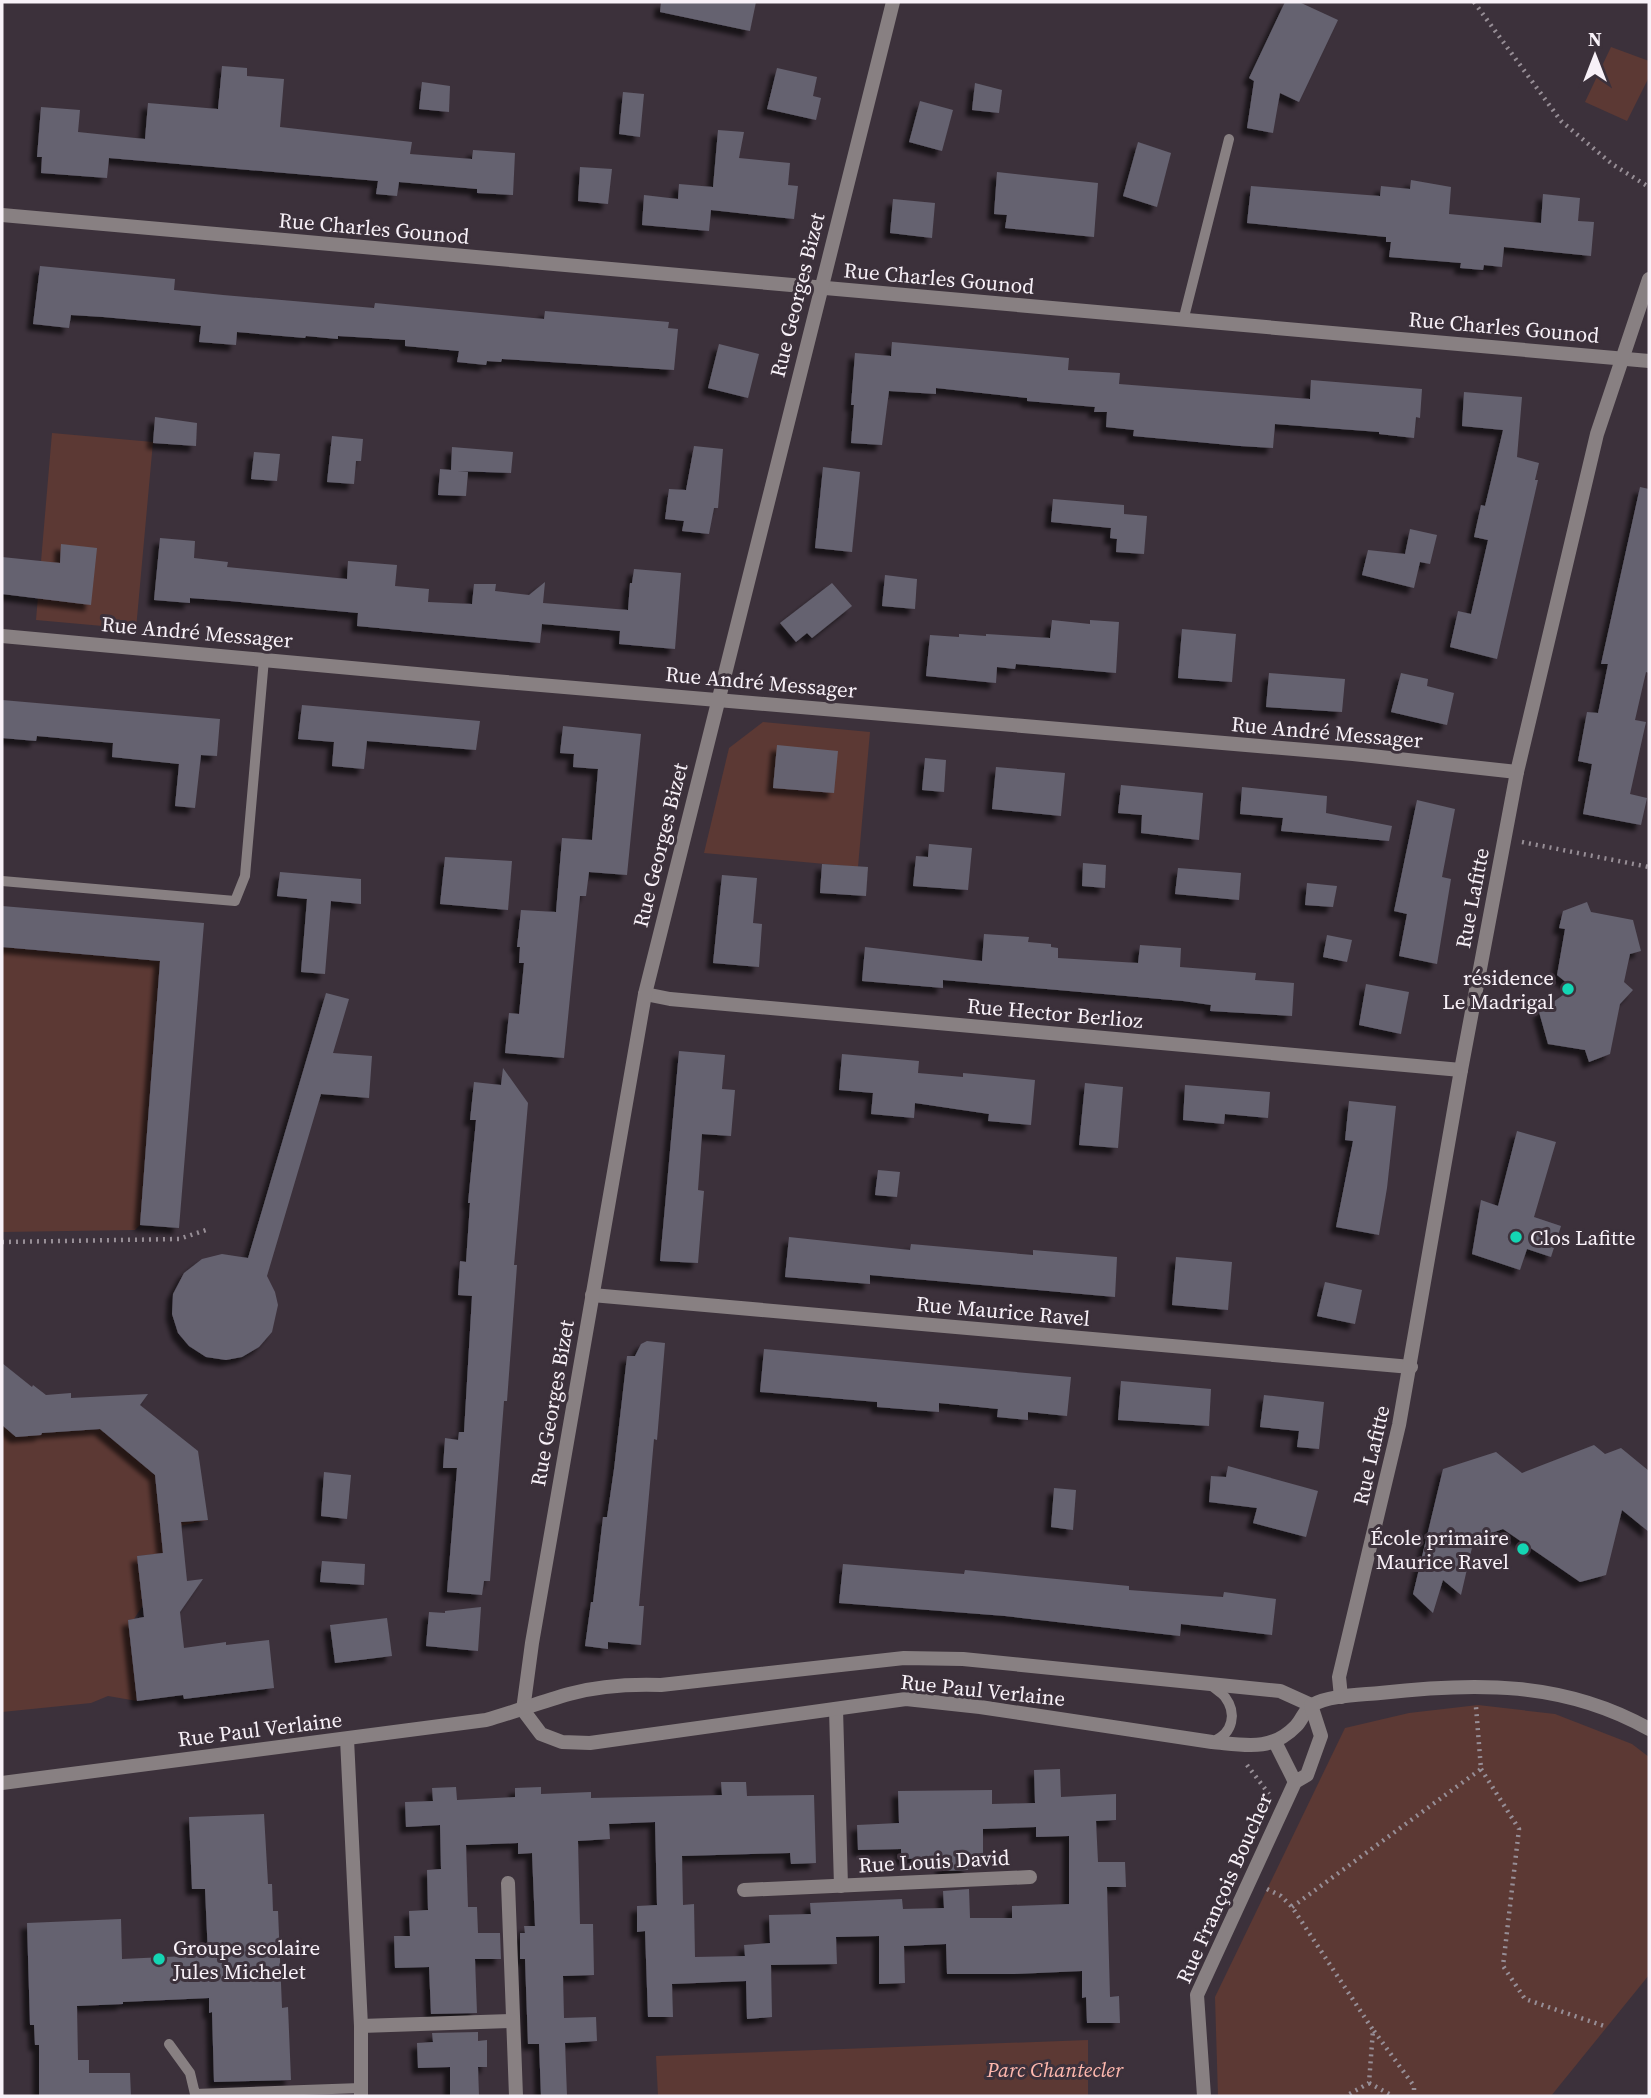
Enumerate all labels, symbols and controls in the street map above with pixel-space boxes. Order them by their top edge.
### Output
north arrow [1560,21,1630,91]
text: N [1588,26,1602,52]
street label: Rue Charles Gounod [277,205,471,251]
street label: Rue Georges Bizet [763,210,831,380]
street label: Rue Charles Gounod [842,255,1036,301]
street label: Rue Charles Gounod [1407,304,1601,350]
street label: Rue André Messager [100,609,294,655]
street label: Rue André Messager [664,659,858,705]
street label: Rue André Messager [1230,709,1424,755]
street label: Rue Georges Bizet [626,760,694,930]
street label: Rue Lafitte [1448,845,1496,951]
place label: résidence Le Madrigal [1442,963,1554,1016]
marker: résidence Le Madrigal [1560,981,1576,997]
street label: Rue Hector Berlioz [966,991,1145,1035]
place label: Clos Lafitte [1530,1223,1636,1252]
marker: Clos Lafitte [1508,1229,1524,1245]
street label: Rue Maurice Ravel [915,1289,1091,1333]
street label: Rue Georges Bizet [523,1317,581,1488]
street label: Rue Lafitte [1345,1402,1397,1508]
place label: École primaire Maurice Ravel [1370,1523,1509,1576]
marker: École primaire Maurice Ravel [1515,1541,1531,1557]
street label: Rue Paul Verlaine [899,1667,1067,1713]
street label: Rue Paul Verlaine [176,1705,344,1753]
street label: Rue François Boucher [1169,1788,1279,1988]
street label: Rue Louis David [858,1843,1010,1879]
place label: Groupe scolaire Jules Michelet [172,1933,320,1986]
marker: Groupe scolaire Jules Michelet [151,1951,167,1967]
park label: Parc Chantecler [986,2055,1124,2084]

